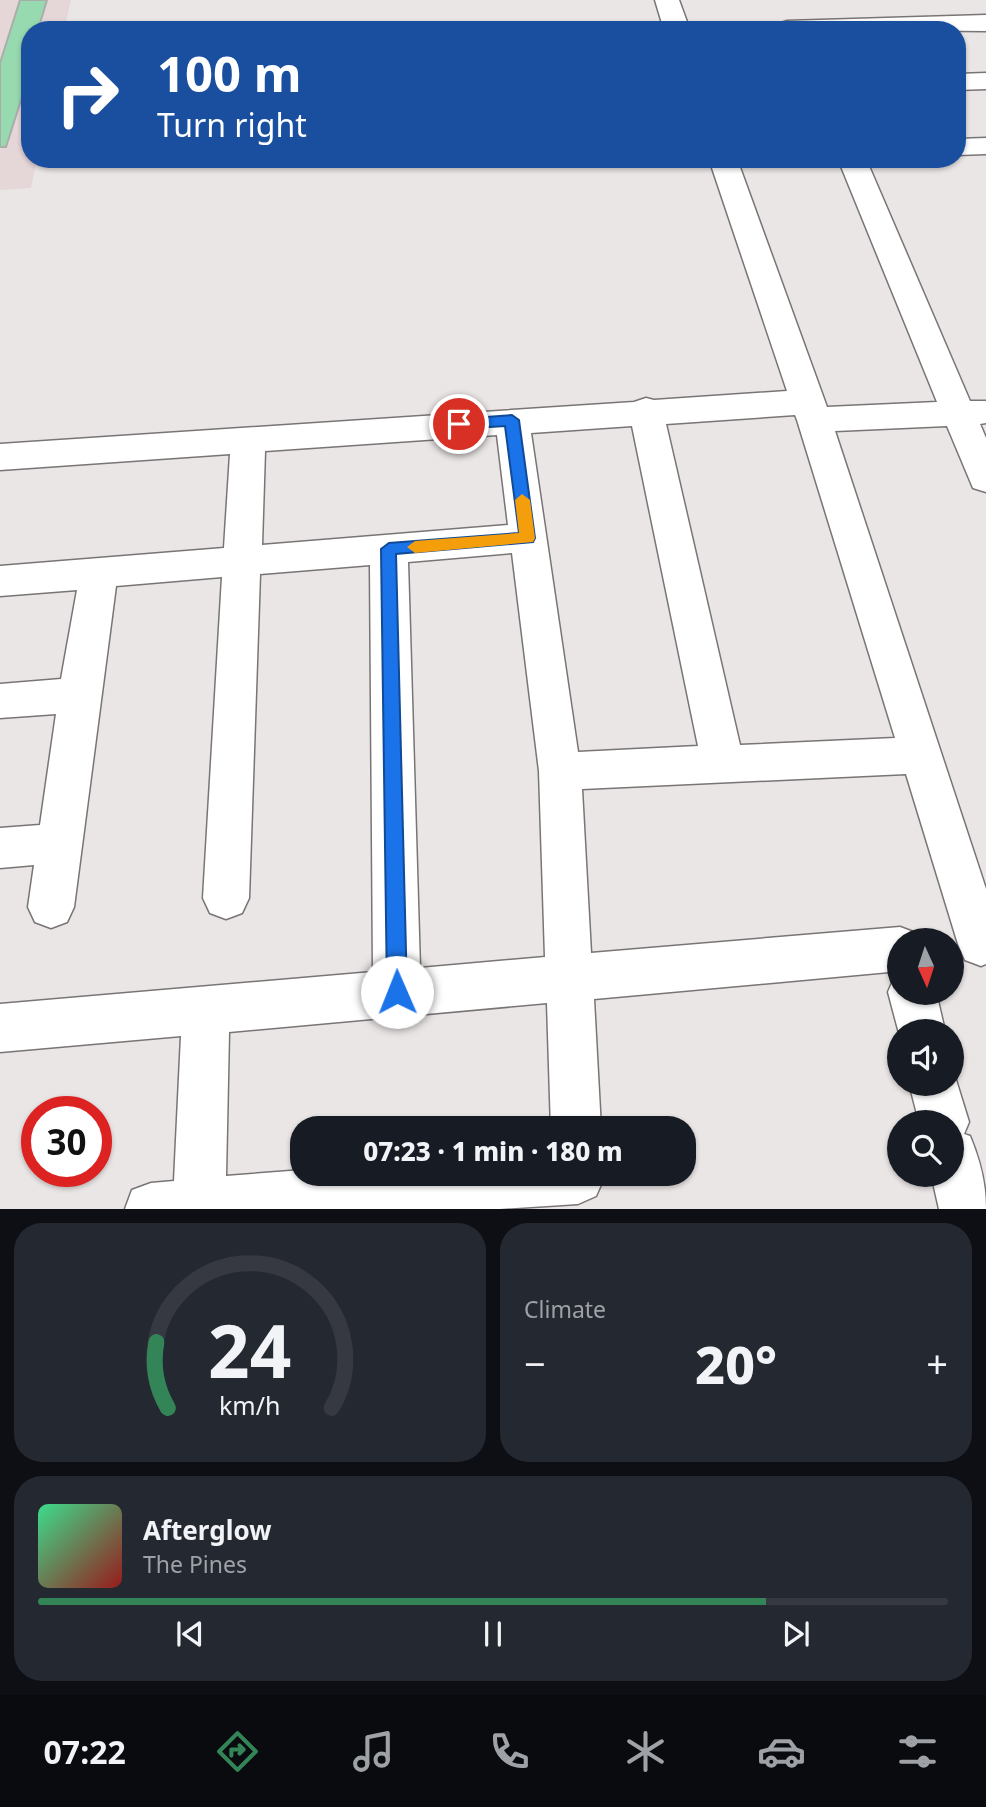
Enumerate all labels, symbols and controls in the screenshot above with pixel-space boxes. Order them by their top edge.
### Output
text: 100 m [157,40,302,106]
icon: right [42,49,133,140]
text: Turn right [157,103,307,146]
pin [429,394,489,454]
icon: arrive [440,405,478,443]
north arrow [887,928,964,1004]
map controls [887,928,964,1187]
position arrow [360,955,434,1029]
button: sound [887,1019,964,1096]
speed limit sign: 30 [21,1096,112,1187]
button: search [887,1110,964,1187]
text: 07:23 · 1 min · 180 m [363,1133,623,1169]
text: Climate [524,1293,606,1325]
text: 24 [208,1301,292,1400]
text: 20° [695,1328,777,1399]
text: − [524,1337,546,1389]
text: + [926,1337,948,1389]
text: km/h [219,1388,281,1422]
text: Afterglow [143,1512,271,1548]
text: The Pines [143,1548,247,1580]
icon: previous [171,1615,209,1653]
icon: pause [474,1615,512,1653]
icon: next [777,1615,815,1653]
icon: directions [213,1727,262,1776]
icon: music [349,1727,398,1776]
icon: phone [485,1727,534,1776]
icon: climate [621,1727,670,1776]
icon: car [757,1727,806,1776]
icon: filters [893,1727,942,1776]
text: 07:22 [44,1730,126,1773]

